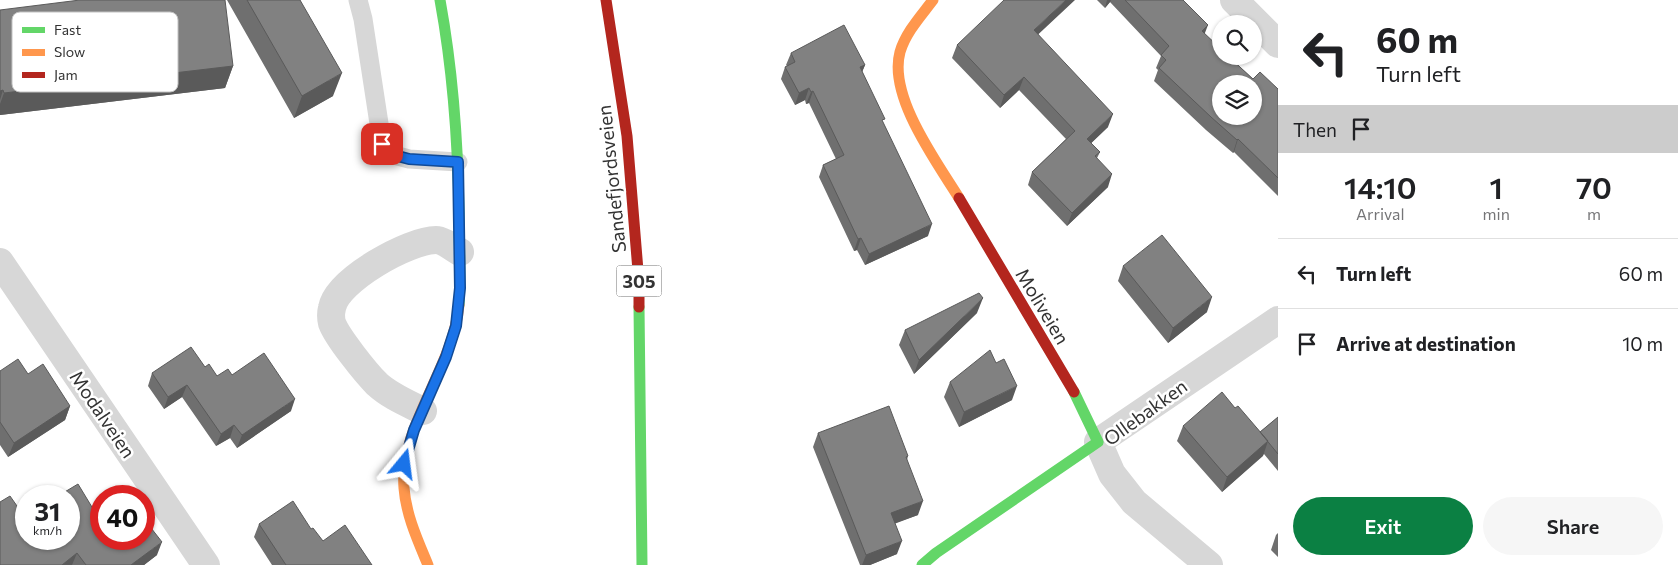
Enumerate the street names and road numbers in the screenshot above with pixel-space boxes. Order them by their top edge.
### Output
street label: Sandefjordsveien [592,104,630,254]
street label: Moliveien [1011,264,1075,348]
road number: 305 [616,266,662,296]
street label: Modalveien [65,366,141,462]
street label: Ollebakken [1099,374,1191,450]

